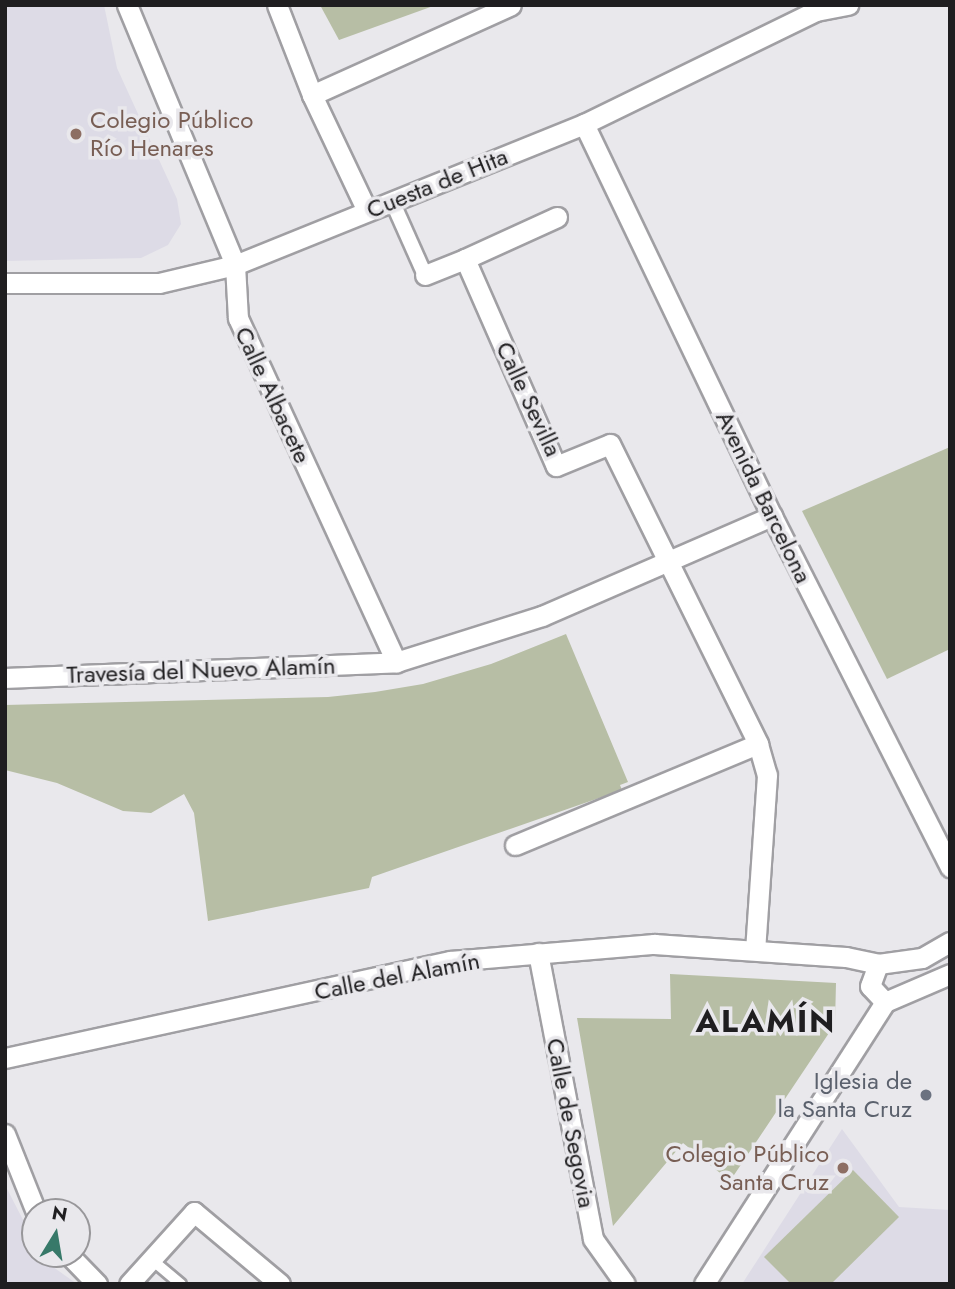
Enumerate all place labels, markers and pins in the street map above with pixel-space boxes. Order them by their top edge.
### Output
place label: Colegio Público Río Henares [90,106,253,162]
marker: Colegio Público Río Henares [68,126,84,142]
place label: Iglesia de la Santa Cruz [778,1067,912,1123]
marker: Iglesia de la Santa Cruz [918,1087,934,1103]
place label: Colegio Público Santa Cruz [666,1140,829,1196]
marker: Colegio Público Santa Cruz [835,1160,851,1176]

